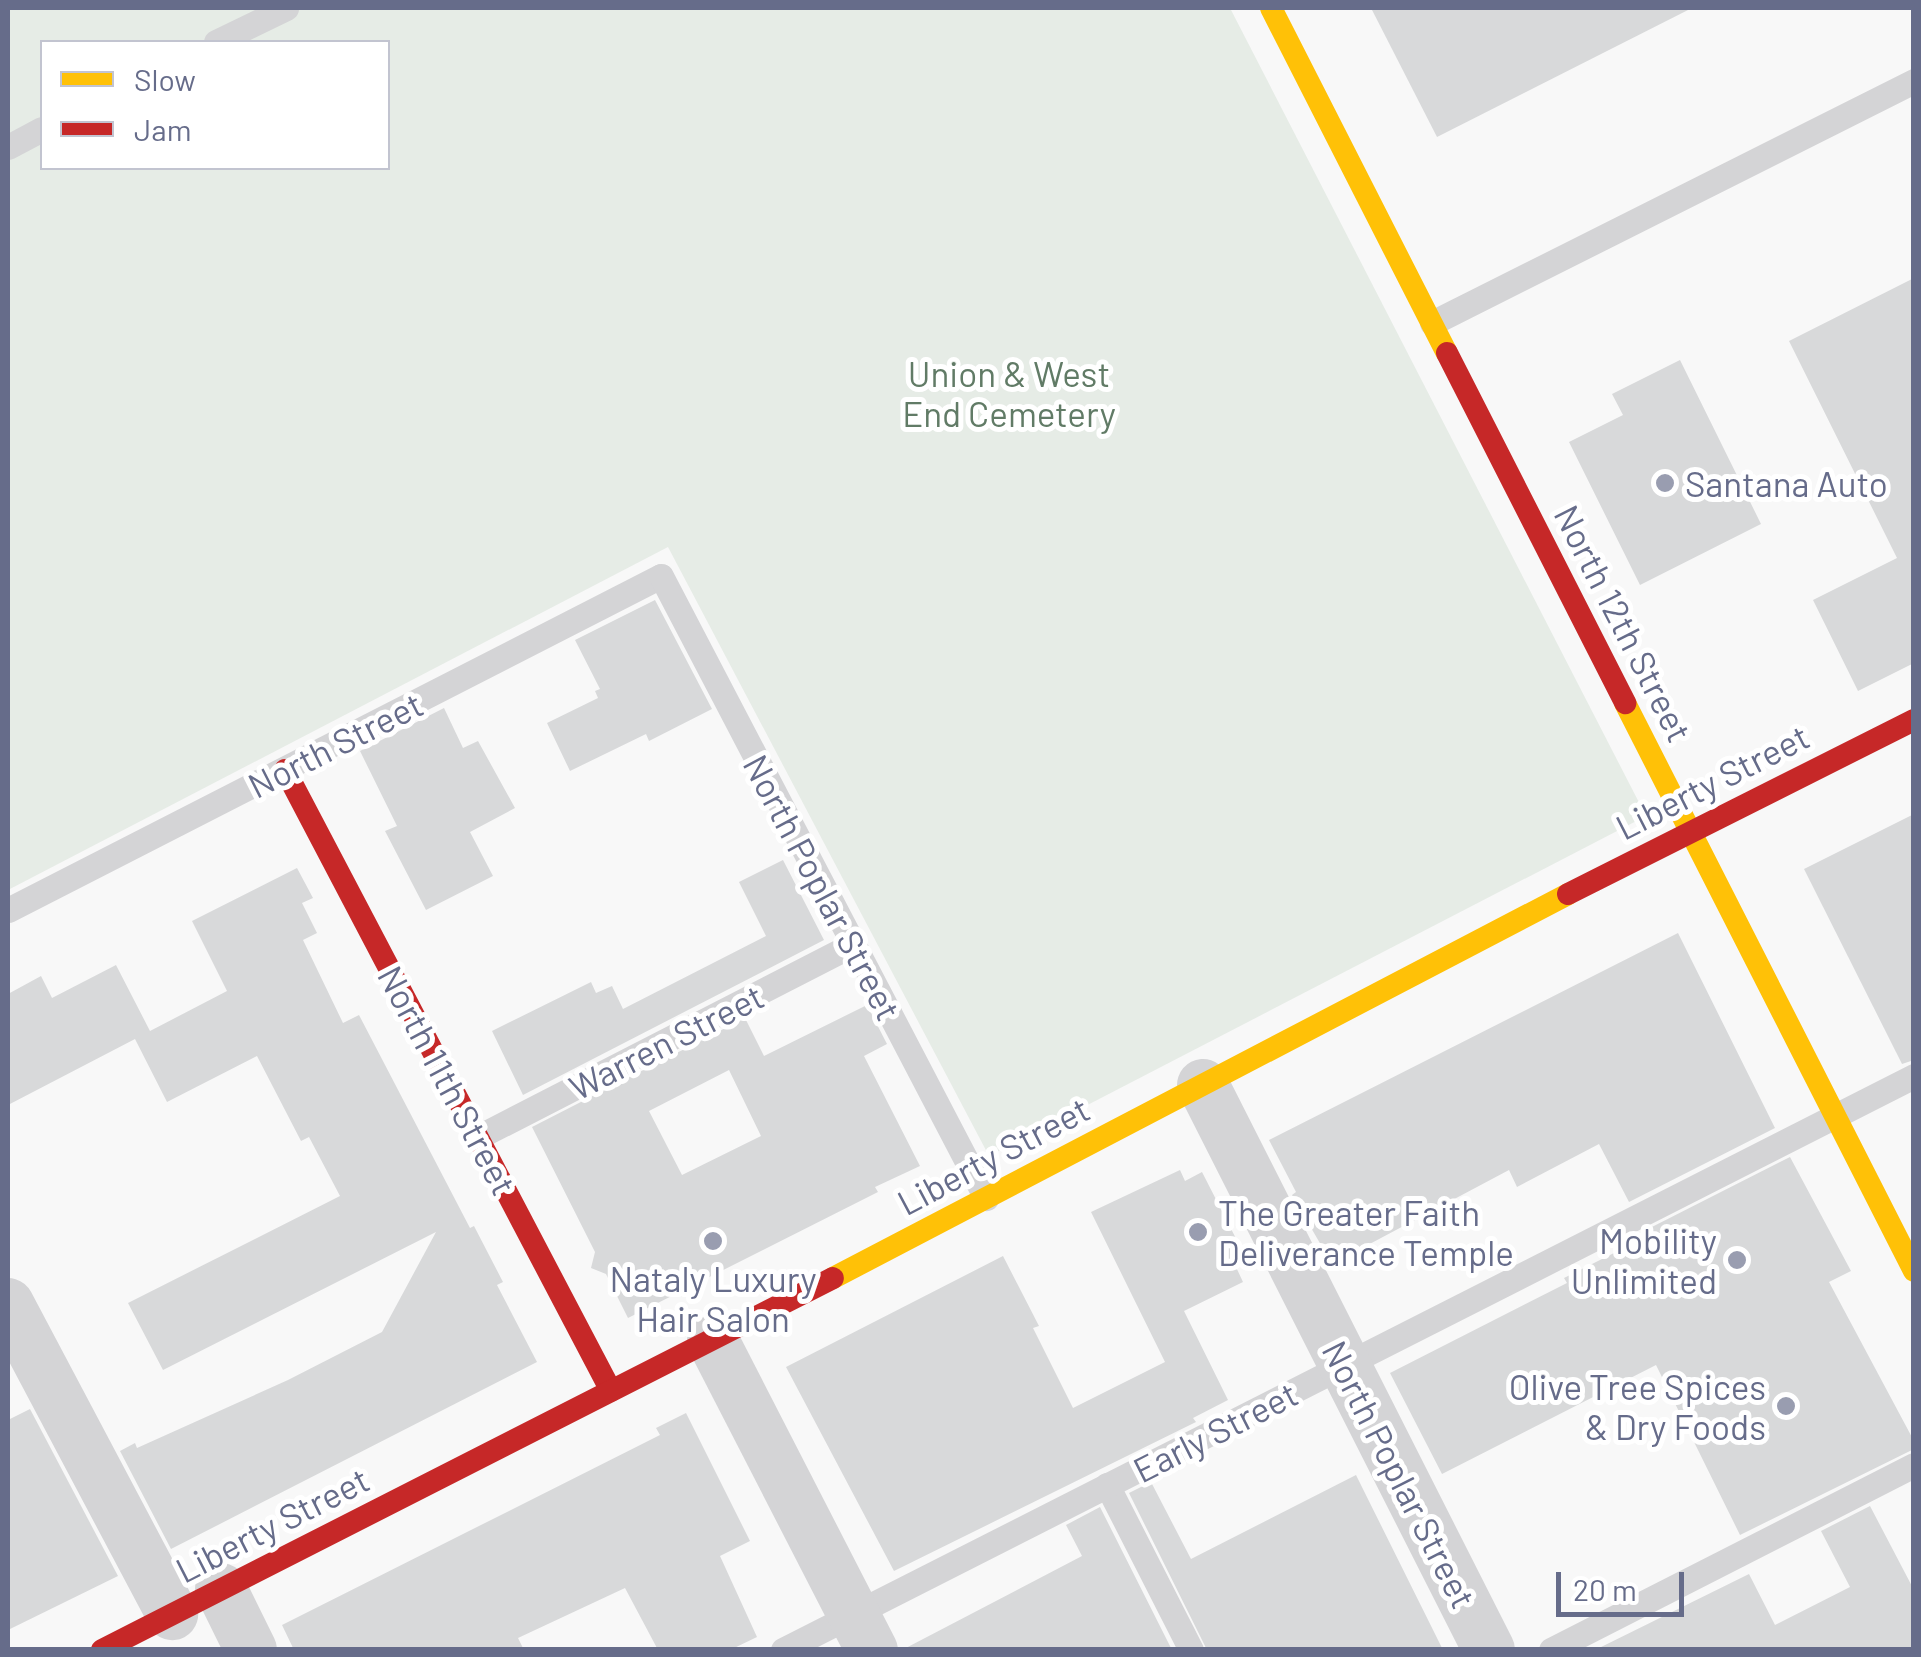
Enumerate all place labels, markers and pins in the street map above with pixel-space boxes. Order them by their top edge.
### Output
place label: Santana Auto [1685,462,1888,504]
marker: Santana Auto [1654,472,1676,494]
place label: The Greater Faith Deliverance Temple [1218,1191,1514,1273]
place label: Mobility Unlimited [1571,1219,1717,1301]
marker: The Greater Faith Deliverance Temple [1187,1221,1209,1243]
marker: Nataly Luxury Hair Salon [702,1230,724,1252]
marker: Mobility Unlimited [1726,1249,1748,1271]
place label: Nataly Luxury Hair Salon [609,1257,817,1339]
place label: Olive Tree Spices & Dry Foods [1509,1365,1766,1447]
marker: Olive Tree Spices & Dry Foods [1775,1395,1797,1417]

